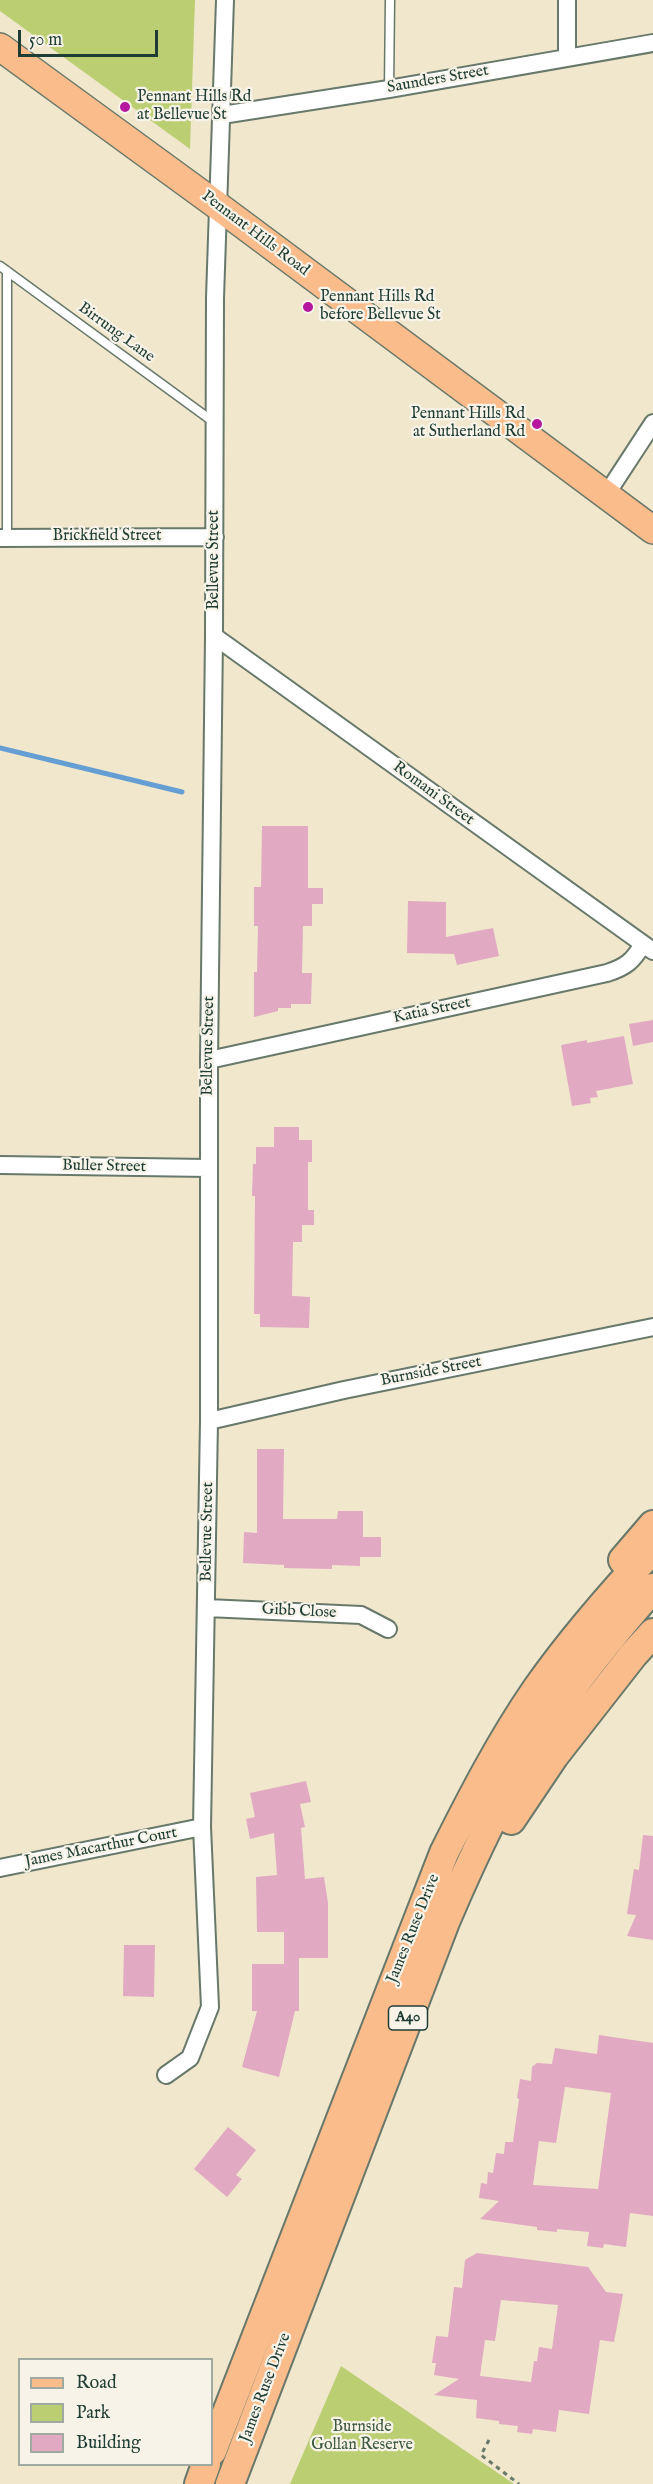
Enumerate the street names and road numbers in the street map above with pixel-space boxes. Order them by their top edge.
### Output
street label: Saunders Street [386,62,490,98]
street label: Pennant Hills Road [197,187,313,281]
street label: Birrung Lane [74,299,158,367]
street label: Bellevue Street [205,510,225,610]
street label: Brickfield Street [53,527,161,547]
street label: Romani Street [389,758,477,830]
street label: Katia Street [392,993,472,1029]
street label: Bellevue Street [199,996,219,1096]
street label: Buller Street [62,1157,146,1177]
street label: Burnside Street [379,1353,483,1391]
street label: Bellevue Street [198,1482,218,1582]
street label: Gibb Close [261,1600,337,1624]
street label: James Macarthur Court [23,1824,179,1872]
street label: James Ruse Drive [383,1872,445,1986]
road number: A40 [388,2006,428,2030]
street label: James Ruse Drive [236,2330,296,2446]

